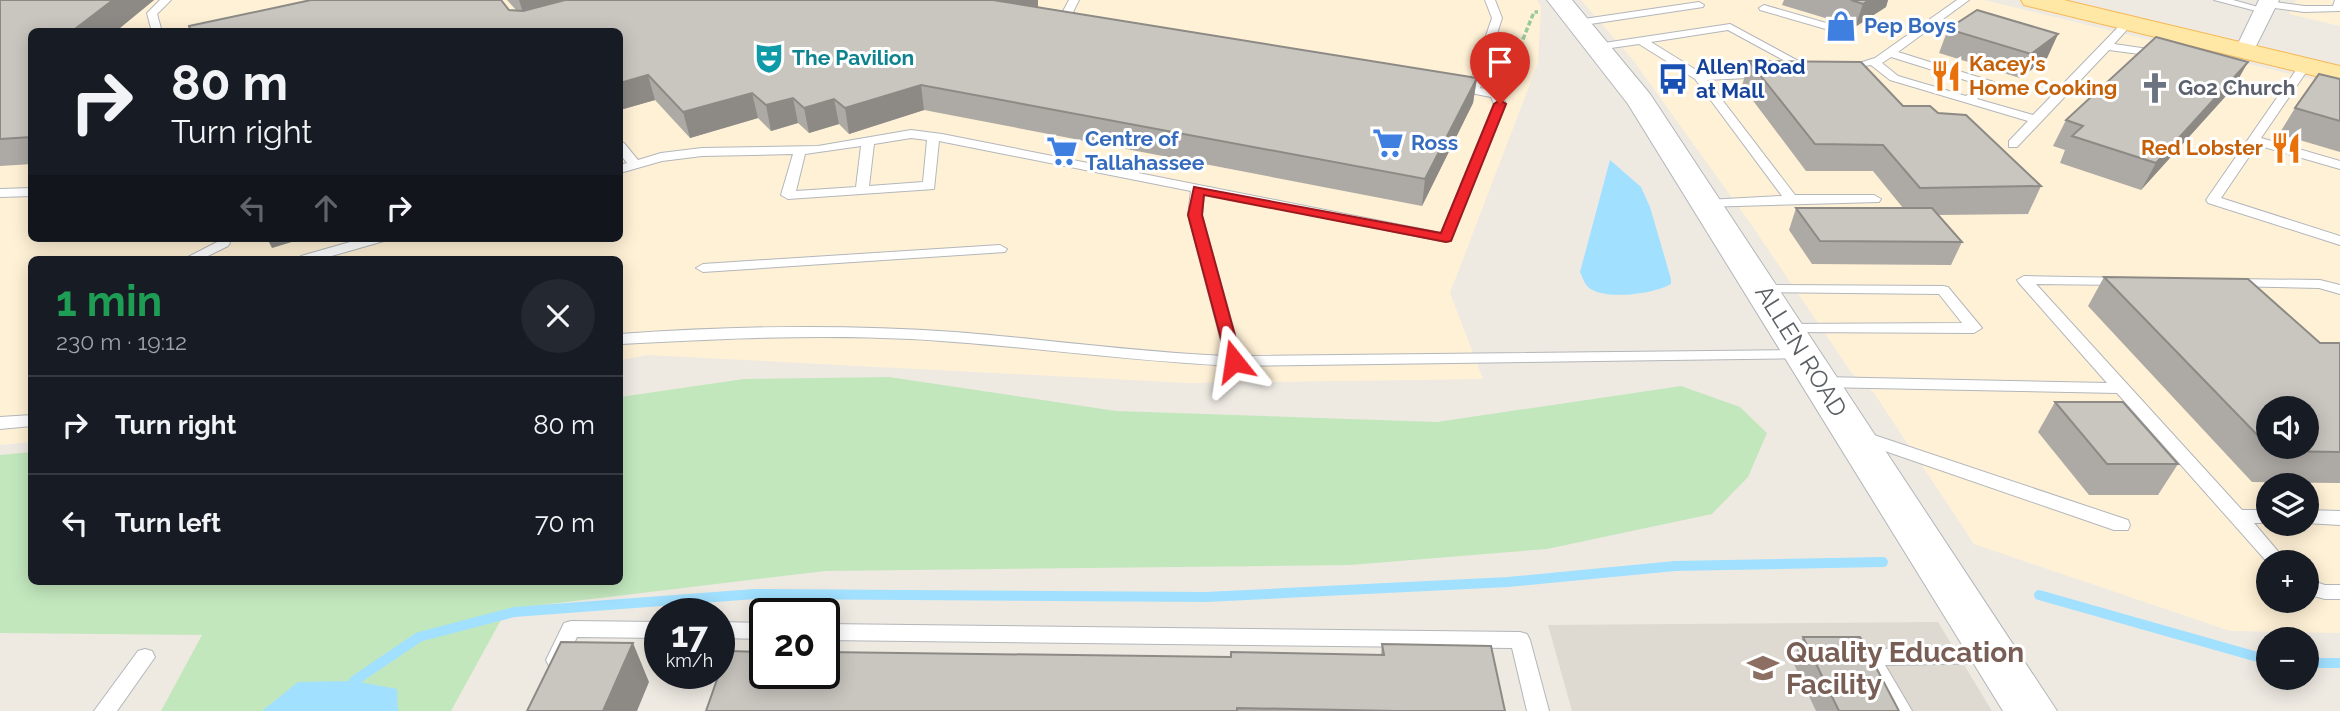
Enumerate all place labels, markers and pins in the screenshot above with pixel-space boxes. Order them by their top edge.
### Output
shop icon: Pep Boys [1824,9,1858,43]
place label: Pep Boys [1864,13,1956,38]
pin [1470,32,1530,104]
theatre icon: The Pavilion [752,41,786,75]
place label: The Pavilion [792,45,914,70]
place label: Kacey's Home Cooking [1969,51,2117,100]
place label: Allen Road at Mall [1696,54,1806,103]
restaurant icon: Kacey's Home Cooking [1929,59,1963,93]
bus stop icon: Allen Road at Mall [1656,62,1690,96]
church icon: Go2 Church [2138,71,2172,105]
place label: Go2 Church [2178,75,2295,100]
place label: Centre of Tallahassee [1085,126,1205,175]
supermarket icon: Ross [1371,126,1405,160]
place label: Ross [1411,130,1458,155]
restaurant icon: Red Lobster [2269,131,2303,165]
supermarket icon: Centre of Tallahassee [1045,134,1079,168]
place label: Red Lobster [2141,135,2263,160]
place label: Quality Education Facility [1786,636,2024,701]
school or university icon: Quality Education Facility [1746,651,1780,685]

